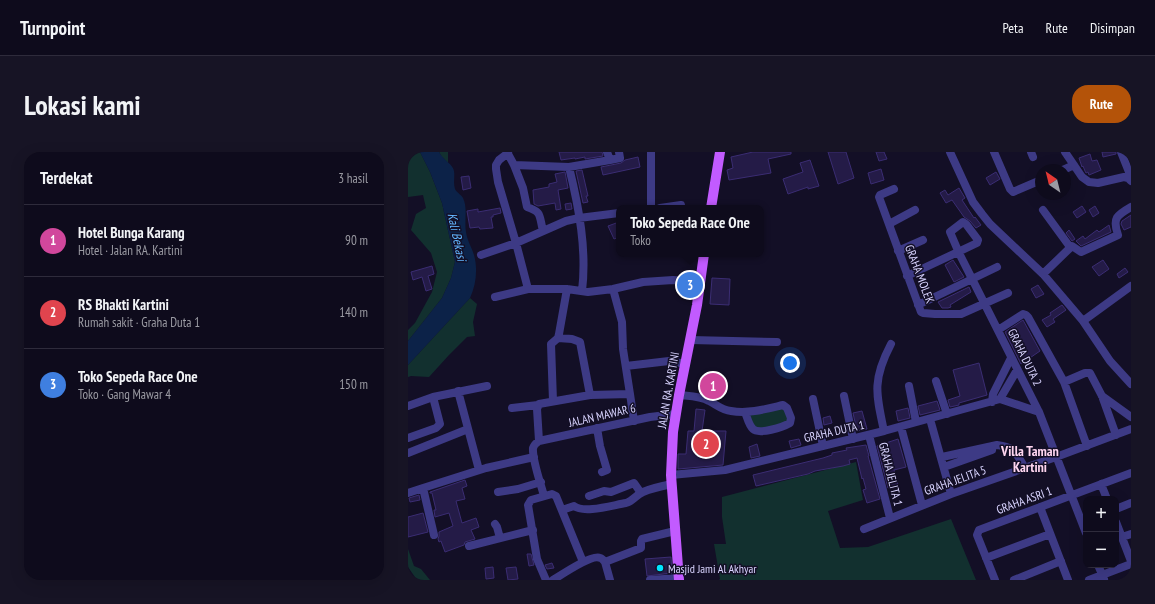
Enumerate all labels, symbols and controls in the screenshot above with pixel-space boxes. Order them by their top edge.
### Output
text: Turnpoint [20,16,85,40]
text: Peta [1002,19,1024,37]
text: Rute [1046,19,1068,37]
text: Disimpan [1090,19,1135,37]
button: Rute [1072,85,1131,123]
text: Lokasi kami [24,86,141,123]
north arrow [1035,164,1071,200]
text: Terdekat [40,167,92,189]
text: 3 hasil [338,170,368,187]
popup [616,205,764,257]
water label: Kali Bekasi [444,211,471,265]
text: Toko Sepeda Race One [630,213,750,232]
text: Hotel Bunga Karang [78,223,185,242]
text: 1 [50,232,56,249]
text: 90 m [345,232,368,249]
text: Toko [630,232,651,249]
text: Hotel · Jalan RA. Kartini [78,242,182,259]
street label: GRAHA MOLEK [902,243,938,306]
pin: 3 [677,270,703,300]
text: RS Bhakti Kartini [78,295,169,314]
text: 2 [50,304,56,321]
text: 140 m [339,304,368,321]
text: Rumah sakit · Graha Duta 1 [78,314,200,331]
street label: GRAHA DUTA 2 [1005,326,1045,388]
street label: JALAN RA. KARTINI [654,351,682,430]
your location [780,353,800,373]
text: Toko Sepeda Race One [78,367,198,386]
pin: 1 [700,371,726,401]
text: 3 [50,376,56,393]
text: 150 m [339,376,368,393]
text: Toko · Gang Mawar 4 [78,386,171,403]
street label: JALAN MAWAR 6 [566,400,637,430]
street label: GRAHA DUTA 1 [802,417,866,445]
pin: 2 [693,429,719,459]
street label: GRAHA JELITA 1 [876,441,906,507]
district label: Villa Taman Kartini [1000,442,1059,476]
street label: GRAHA JELITA 5 [922,462,988,498]
street label: GRAHA ASRI 1 [994,483,1054,517]
map controls [1083,496,1119,568]
button: + [1083,496,1119,532]
button: − [1083,532,1119,568]
place label: Masjid Jami Al Akhyar [668,561,757,576]
marker: Masjid Jami Al Akhyar [655,563,665,573]

